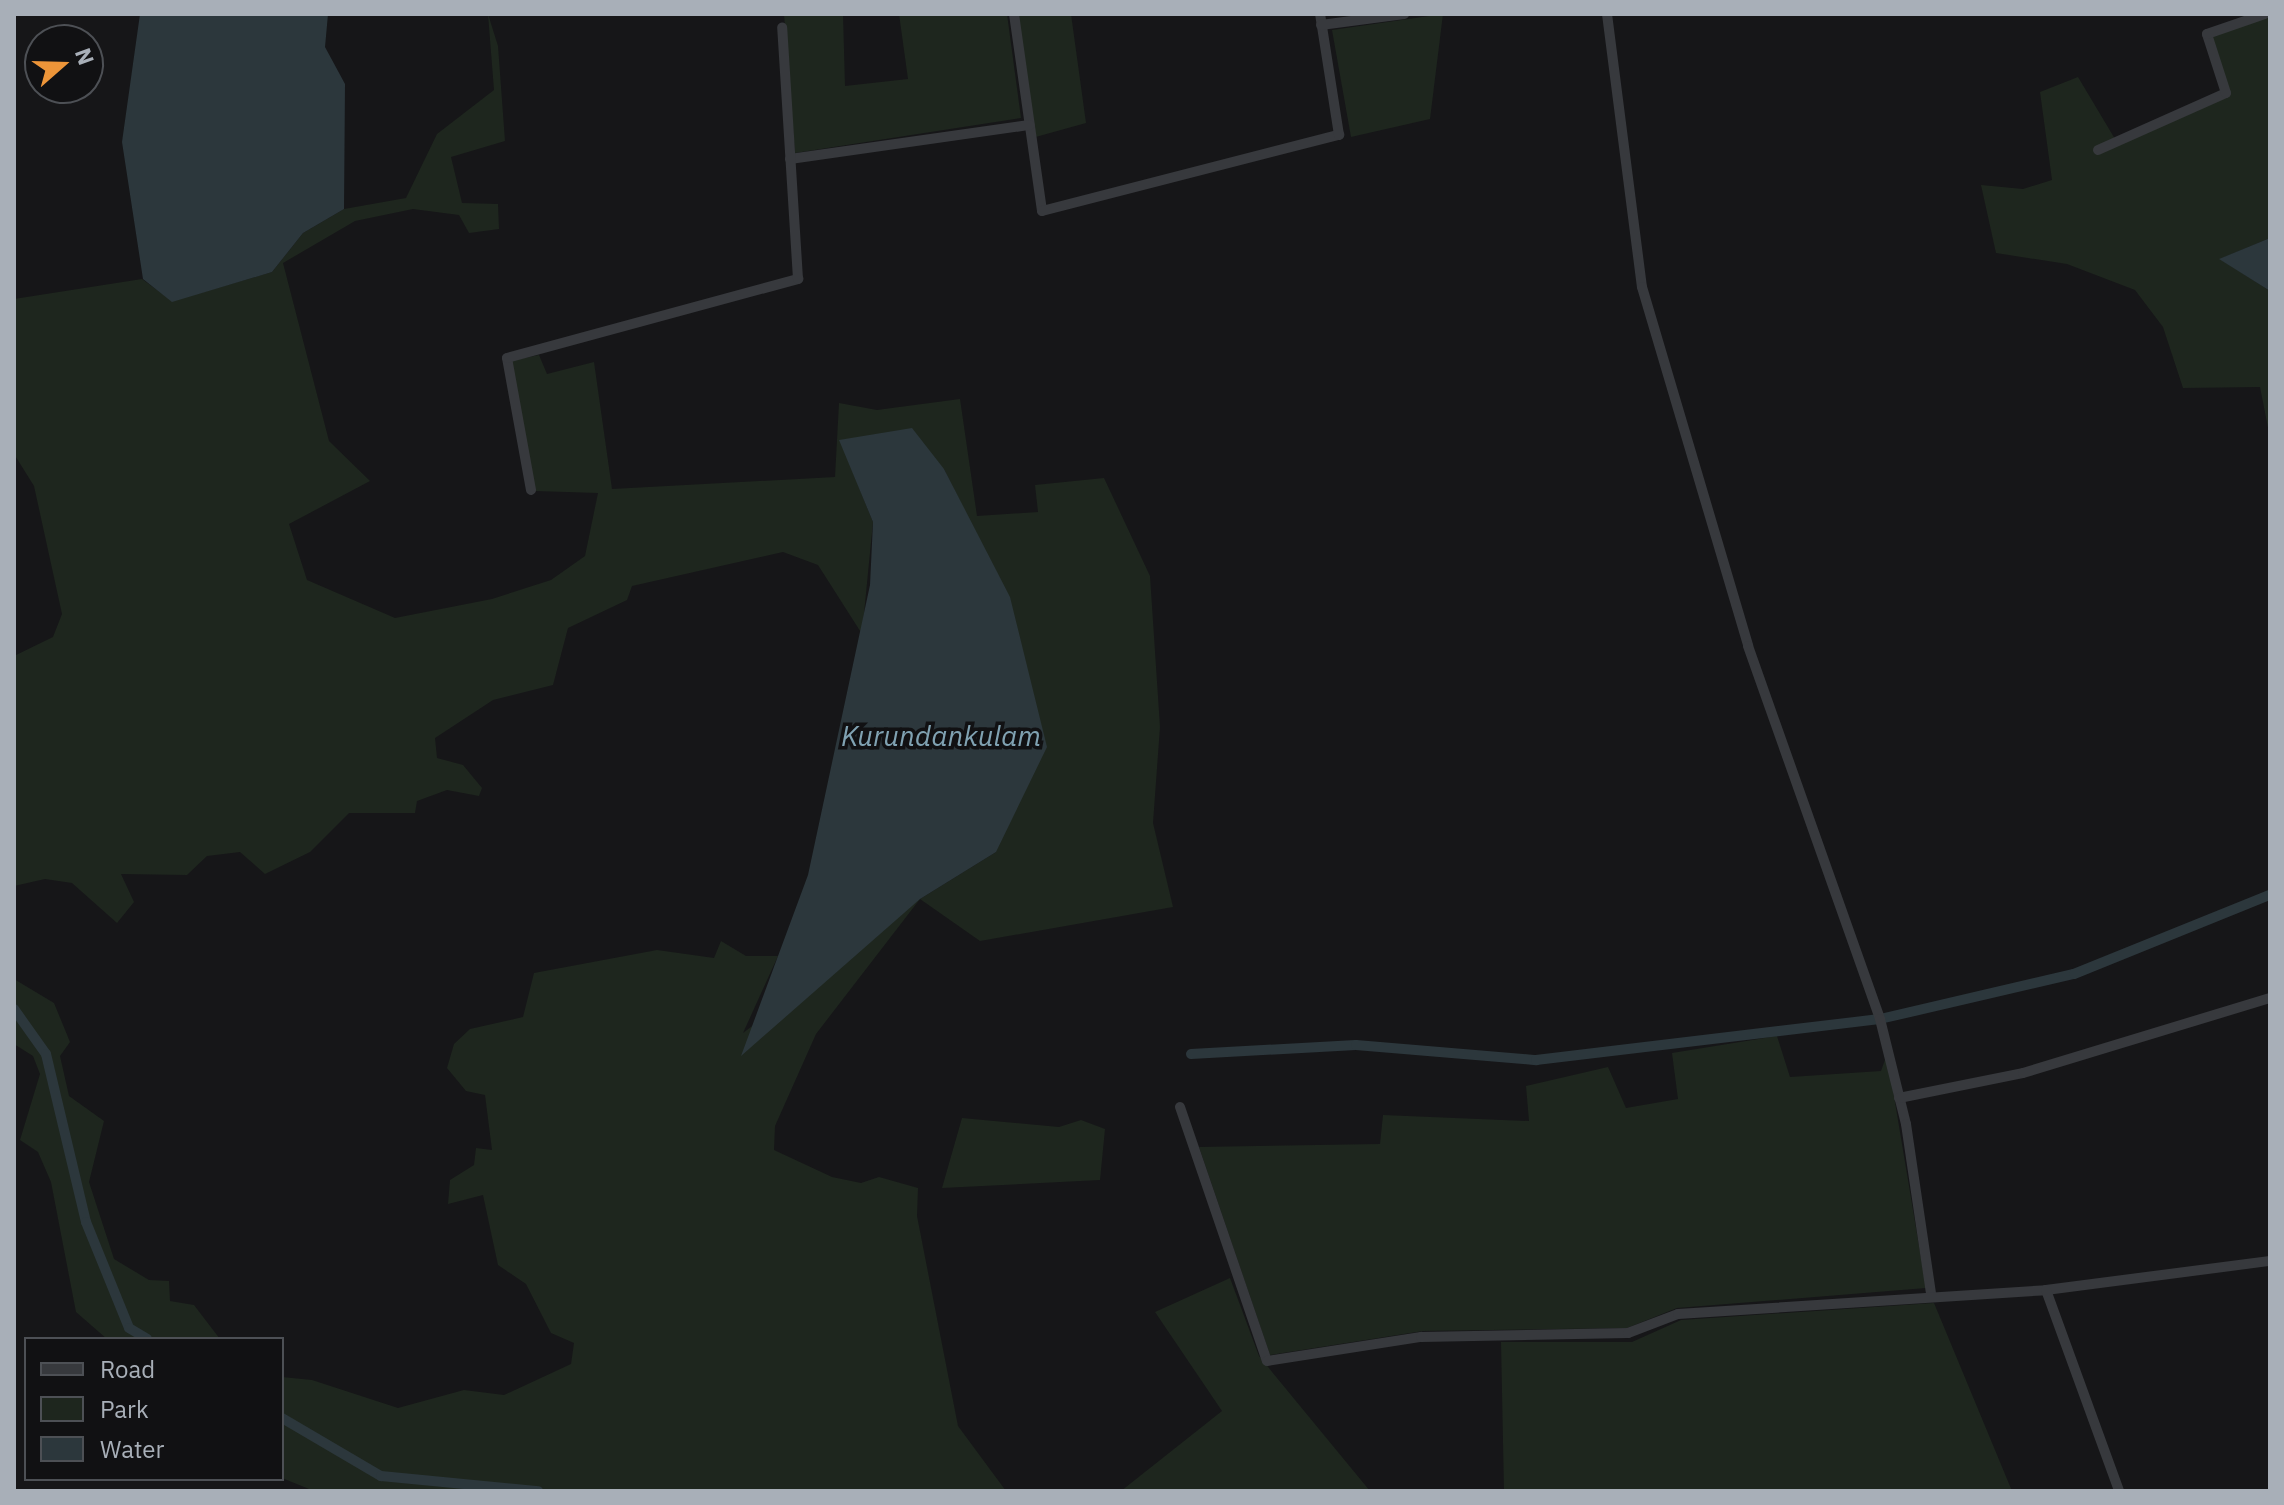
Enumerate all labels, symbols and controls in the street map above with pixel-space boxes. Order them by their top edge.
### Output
north arrow [24,24,104,104]
text: N [69,44,101,69]
water label: Kurundankulam [841,719,1041,753]
legend [24,1337,284,1481]
text: Road [100,1353,155,1385]
text: Park [100,1393,149,1425]
text: Water [100,1433,164,1465]

